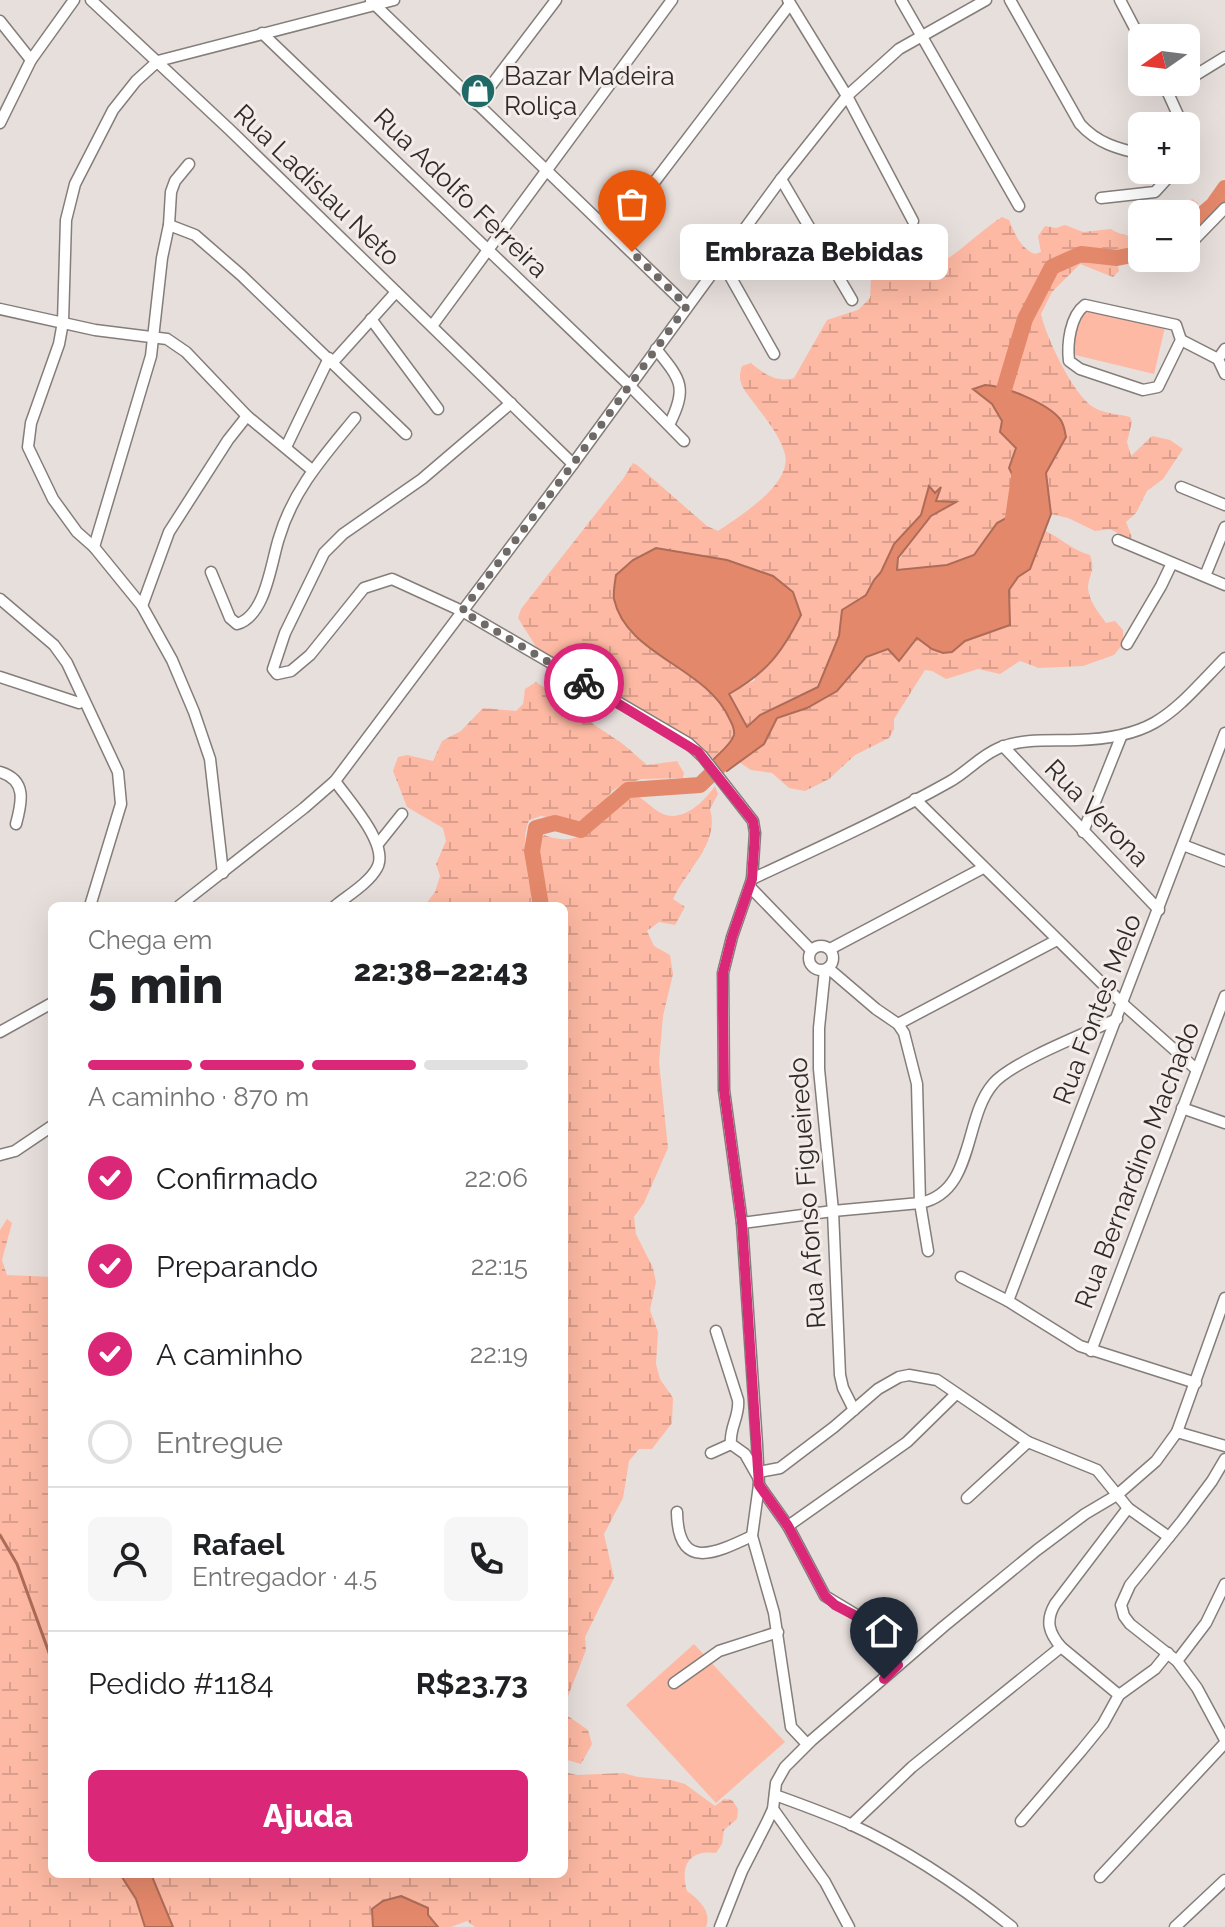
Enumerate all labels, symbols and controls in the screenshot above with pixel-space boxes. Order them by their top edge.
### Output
north arrow [1128,24,1200,96]
map controls [1128,24,1200,272]
place label: Bazar Madeira Roliça [504,61,675,121]
shop icon: Bazar Madeira Roliça [459,72,497,110]
street label: Rua Ladislau Neto [228,98,406,272]
street label: Rua Adolfo Ferreira [368,102,554,284]
button: + [1128,112,1200,184]
pin [598,170,666,252]
icon: bag [610,182,654,226]
button: − [1128,200,1200,272]
callout: Embraza Bebidas [680,224,948,280]
text: Embraza Bebidas [705,237,923,267]
courier [544,643,624,723]
icon: bike [562,661,606,705]
street label: Rua Verona [1039,753,1155,873]
street label: Rua Fontes Melo [1047,910,1147,1108]
text: Chega em [88,925,212,955]
text: 22:38–22:43 [354,953,528,988]
text: 5 min [88,954,224,1015]
street label: Rua Bernardino Machado [1069,1018,1205,1312]
street label: Rua Afonso Figueiredo [783,1056,831,1330]
text: A caminho · 870 m [88,1082,309,1112]
icon: check [88,1156,132,1200]
text: Confirmado [156,1161,318,1196]
text: 22:06 [464,1163,528,1193]
icon: check [88,1244,132,1288]
text: Preparando [156,1249,318,1284]
text: 22:15 [471,1251,528,1281]
icon: check [88,1332,132,1376]
text: A caminho [156,1337,303,1372]
text: 22:19 [470,1339,528,1369]
text: Entregue [156,1425,283,1460]
button: person [88,1517,172,1601]
button: phone [444,1517,528,1601]
text: Rafael [192,1527,285,1562]
text: Entregador · 4.5 [192,1562,377,1592]
pin [850,1597,918,1679]
icon: home [862,1609,906,1653]
text: Pedido #1184 [88,1666,274,1701]
text: R$23.73 [416,1666,528,1701]
button: Ajuda [88,1770,528,1862]

